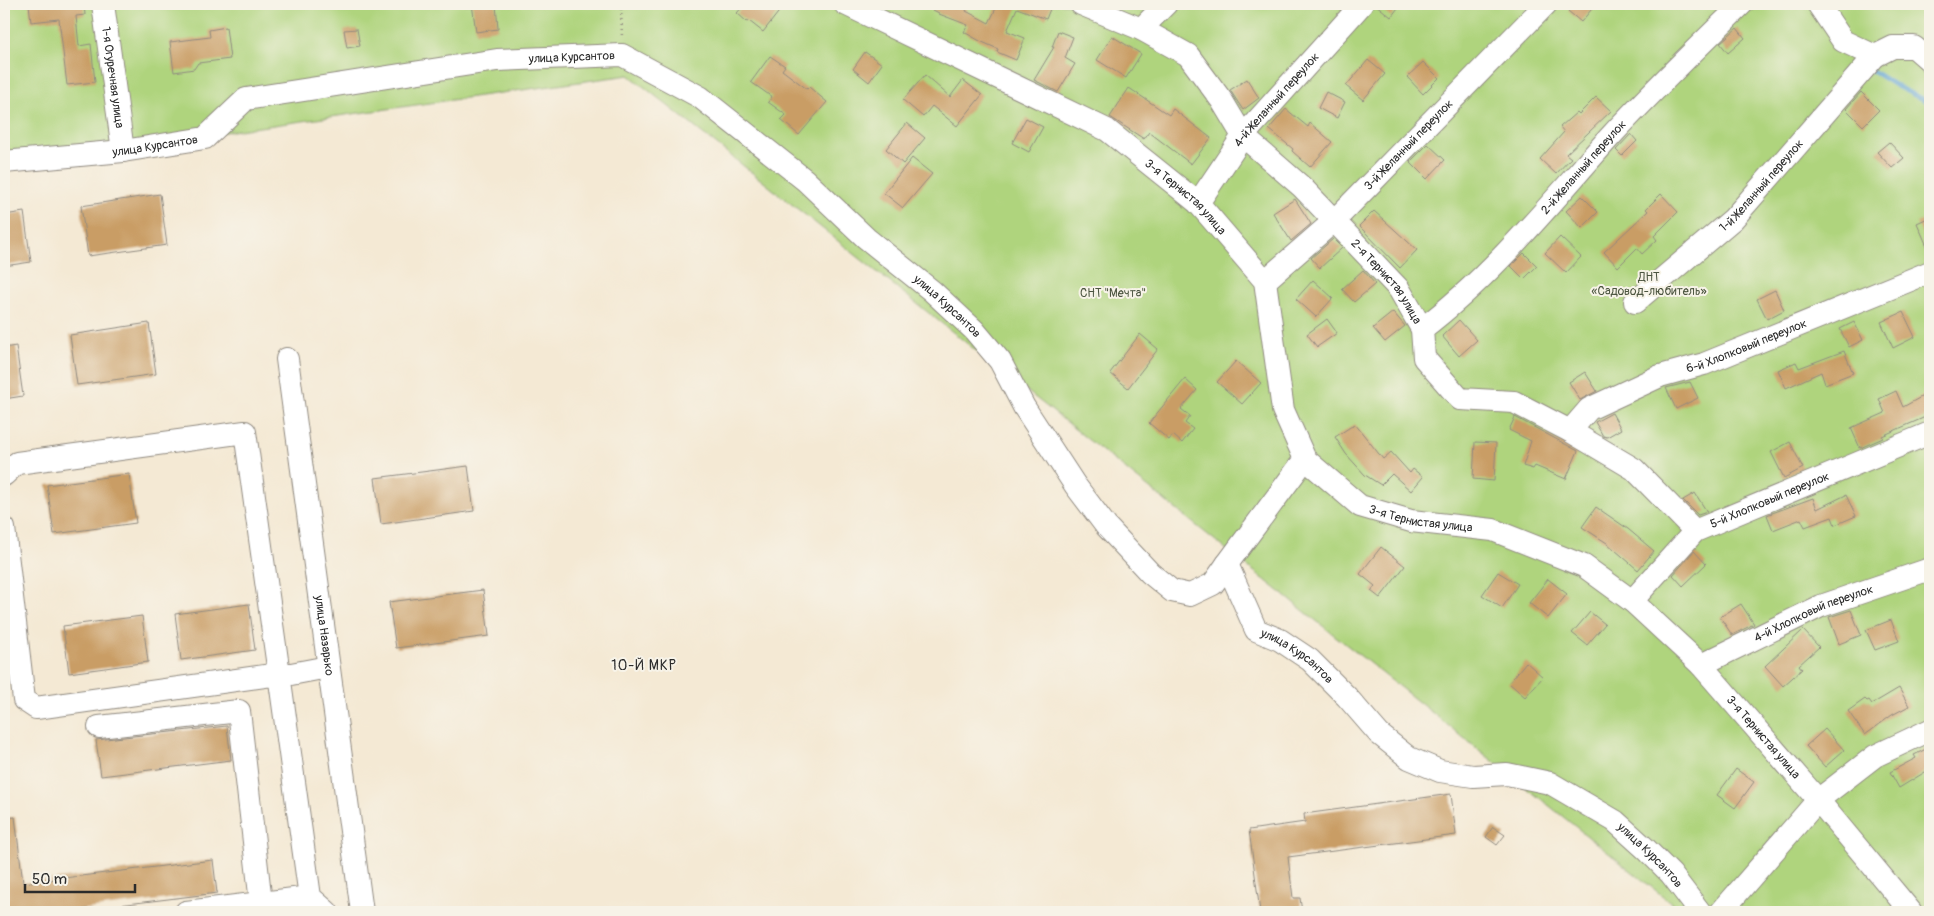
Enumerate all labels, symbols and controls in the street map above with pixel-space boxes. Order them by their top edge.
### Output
street label: 1-я Огуречная улица [98,26,127,130]
street label: улица Курсантов [527,48,615,67]
street label: 4-й Желанный переулок [1231,50,1323,150]
street label: 3-й Желанный переулок [1361,97,1456,194]
street label: 2-й Желанный переулок [1538,117,1630,218]
street label: улица Курсантов [111,132,199,160]
street label: 1-й Желанный переулок [1716,137,1807,235]
street label: 3-я Тернистая улица [1141,156,1229,238]
street label: 2-я Тернистая улица [1348,236,1425,327]
park label: ДНТ «Садовод-любитель» [1592,270,1707,299]
street label: улица Курсантов [909,271,984,341]
park label: СНТ "Мечта" [1080,286,1146,301]
street label: 6-й Хлопковый переулок [1685,316,1809,376]
street label: 5-й Хлопковый переулок [1708,469,1832,532]
street label: 3-я Тернистая улица [1367,502,1474,536]
street label: 4-й Хлопковый переулок [1752,582,1875,646]
street label: улица Назарько [311,593,337,677]
street label: улица Курсантов [1257,625,1336,687]
district label: 10-Й МКР [611,657,677,674]
street label: 3-я Тернистая улица [1723,693,1804,782]
street label: улица Курсантов [1613,819,1686,891]
scale bar [25,861,135,893]
text: 50 m [32,870,67,889]

